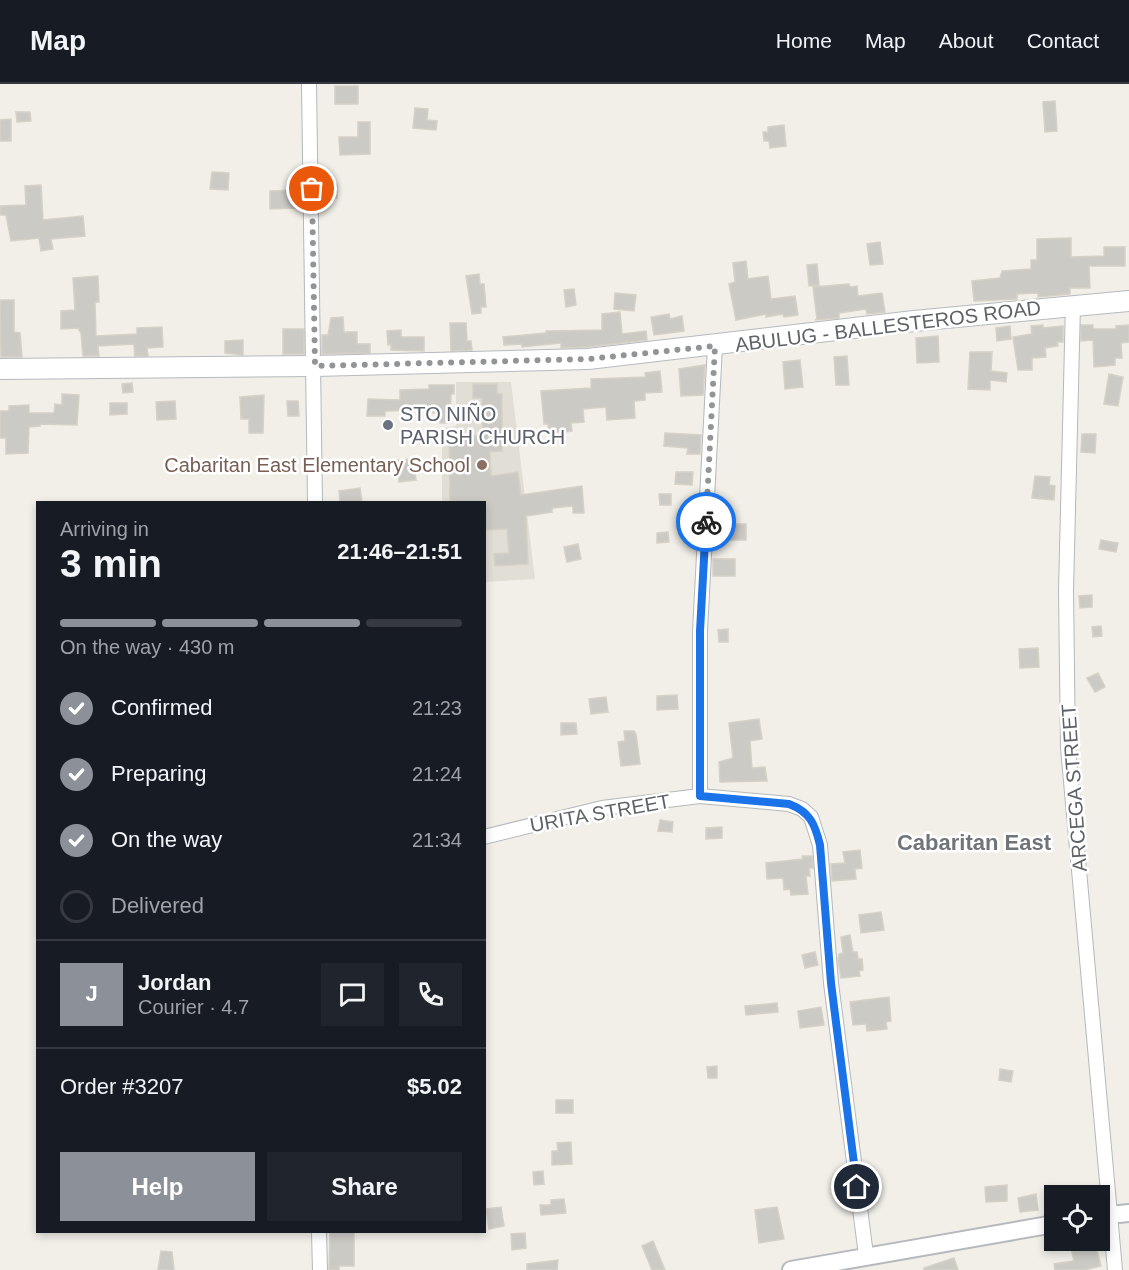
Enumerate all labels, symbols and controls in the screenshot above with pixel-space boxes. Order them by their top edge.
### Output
text: Map [30,25,86,56]
text: Home [776,29,832,52]
text: Map [865,29,906,52]
text: About [939,29,994,52]
text: Contact [1027,29,1099,52]
pin [286,163,337,214]
icon: bag [295,172,328,205]
street label: ABULUG - BALLESTEROS ROAD [734,296,1042,356]
place label: STO NIÑO PARISH CHURCH [400,402,565,448]
marker: STO NIÑO PARISH CHURCH [381,418,395,432]
place label: Cabaritan East Elementary School [164,454,470,476]
marker: Cabaritan East Elementary School [475,458,489,472]
courier [676,492,736,552]
icon: bike [690,506,723,539]
text: Arriving in [60,518,149,540]
text: 21:46–21:51 [337,539,462,564]
text: 3 min [60,542,162,585]
text: On the way · 430 m [60,636,235,658]
icon: check [60,692,93,725]
text: Confirmed [111,695,212,720]
text: 21:23 [412,697,462,719]
street label: ARCEGA STREET [1057,704,1091,872]
icon: check [60,758,93,791]
text: Preparing [111,761,206,786]
text: 21:24 [412,763,462,785]
street label: URITA STREET [528,790,672,836]
icon: check [60,824,93,857]
text: On the way [111,827,222,852]
text: 21:34 [412,829,462,851]
district label: Cabaritan East [897,830,1052,855]
text: Delivered [111,893,204,918]
button: chat [321,963,384,1026]
button: phone [399,963,462,1026]
text: Jordan [138,970,211,995]
text: J [85,981,98,1006]
text: Courier · 4.7 [138,996,249,1018]
text: Order #3207 [60,1074,184,1099]
text: $5.02 [407,1074,462,1099]
button: Help [60,1152,255,1221]
button: Share [267,1152,462,1221]
pin [831,1161,882,1212]
icon: home [840,1170,873,1203]
map controls [1044,1185,1110,1251]
button: locate [1044,1185,1110,1251]

